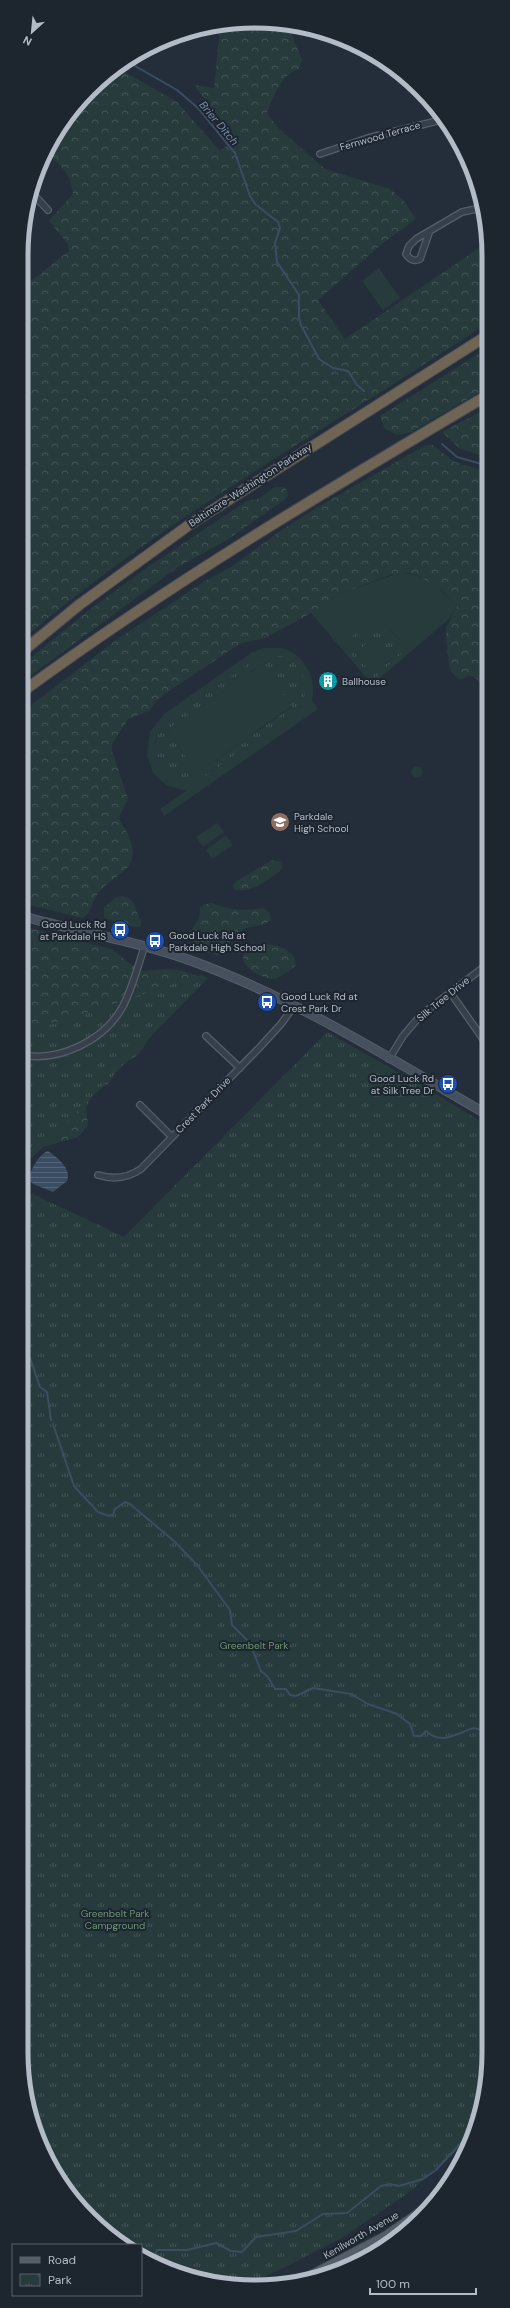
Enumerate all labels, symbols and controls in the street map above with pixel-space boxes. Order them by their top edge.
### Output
north arrow [12,12,52,52]
text: N [21,33,34,49]
water label: Brier Ditch [196,98,242,148]
street label: Fernwood Terrace [338,118,422,154]
street label: Baltimore-Washington Parkway [186,440,314,530]
building icon: Ballhouse [317,670,339,692]
place label: Ballhouse [342,675,386,688]
place label: Parkdale High School [294,810,349,835]
school or university icon: Parkdale High School [269,811,291,833]
place label: Good Luck Rd at Parkdale HS [40,918,106,943]
bus stop icon: Good Luck Rd at Parkdale HS [109,919,131,941]
place label: Good Luck Rd at Parkdale High School [169,929,265,954]
bus stop icon: Good Luck Rd at Parkdale High School [144,930,166,952]
street label: Silk Tree Drive [414,973,472,1024]
place label: Good Luck Rd at Crest Park Dr [281,990,358,1015]
bus stop icon: Good Luck Rd at Crest Park Dr [256,991,278,1013]
place label: Good Luck Rd at Silk Tree Dr [369,1072,434,1097]
bus stop icon: Good Luck Rd at Silk Tree Dr [437,1073,459,1095]
street label: Crest Park Drive [173,1074,234,1136]
park label: Greenbelt Park [220,1639,288,1652]
park label: Greenbelt Park Campground [81,1907,149,1932]
street label: Kenilworth Avenue [321,2208,401,2262]
legend [12,2244,142,2296]
text: Road [48,2252,76,2268]
scale bar [370,2270,476,2296]
text: Park [48,2272,72,2288]
text: 100 m [376,2276,410,2292]

